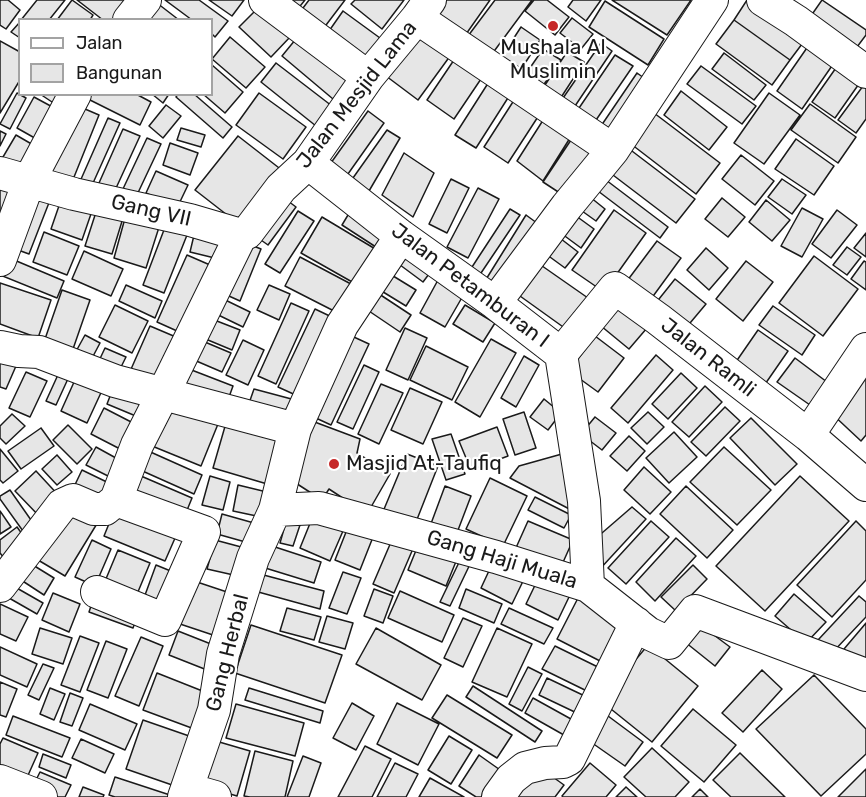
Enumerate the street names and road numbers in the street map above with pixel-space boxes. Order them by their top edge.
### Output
street label: Jalan Mesjid Lama [292,16,422,174]
street label: Gang VII [108,190,194,232]
street label: Jalan Petamburan I [386,218,554,354]
street label: Jalan Ramli [655,313,761,403]
street label: Gang Haji Muala [424,525,580,595]
street label: Gang Herbal [201,592,255,714]

